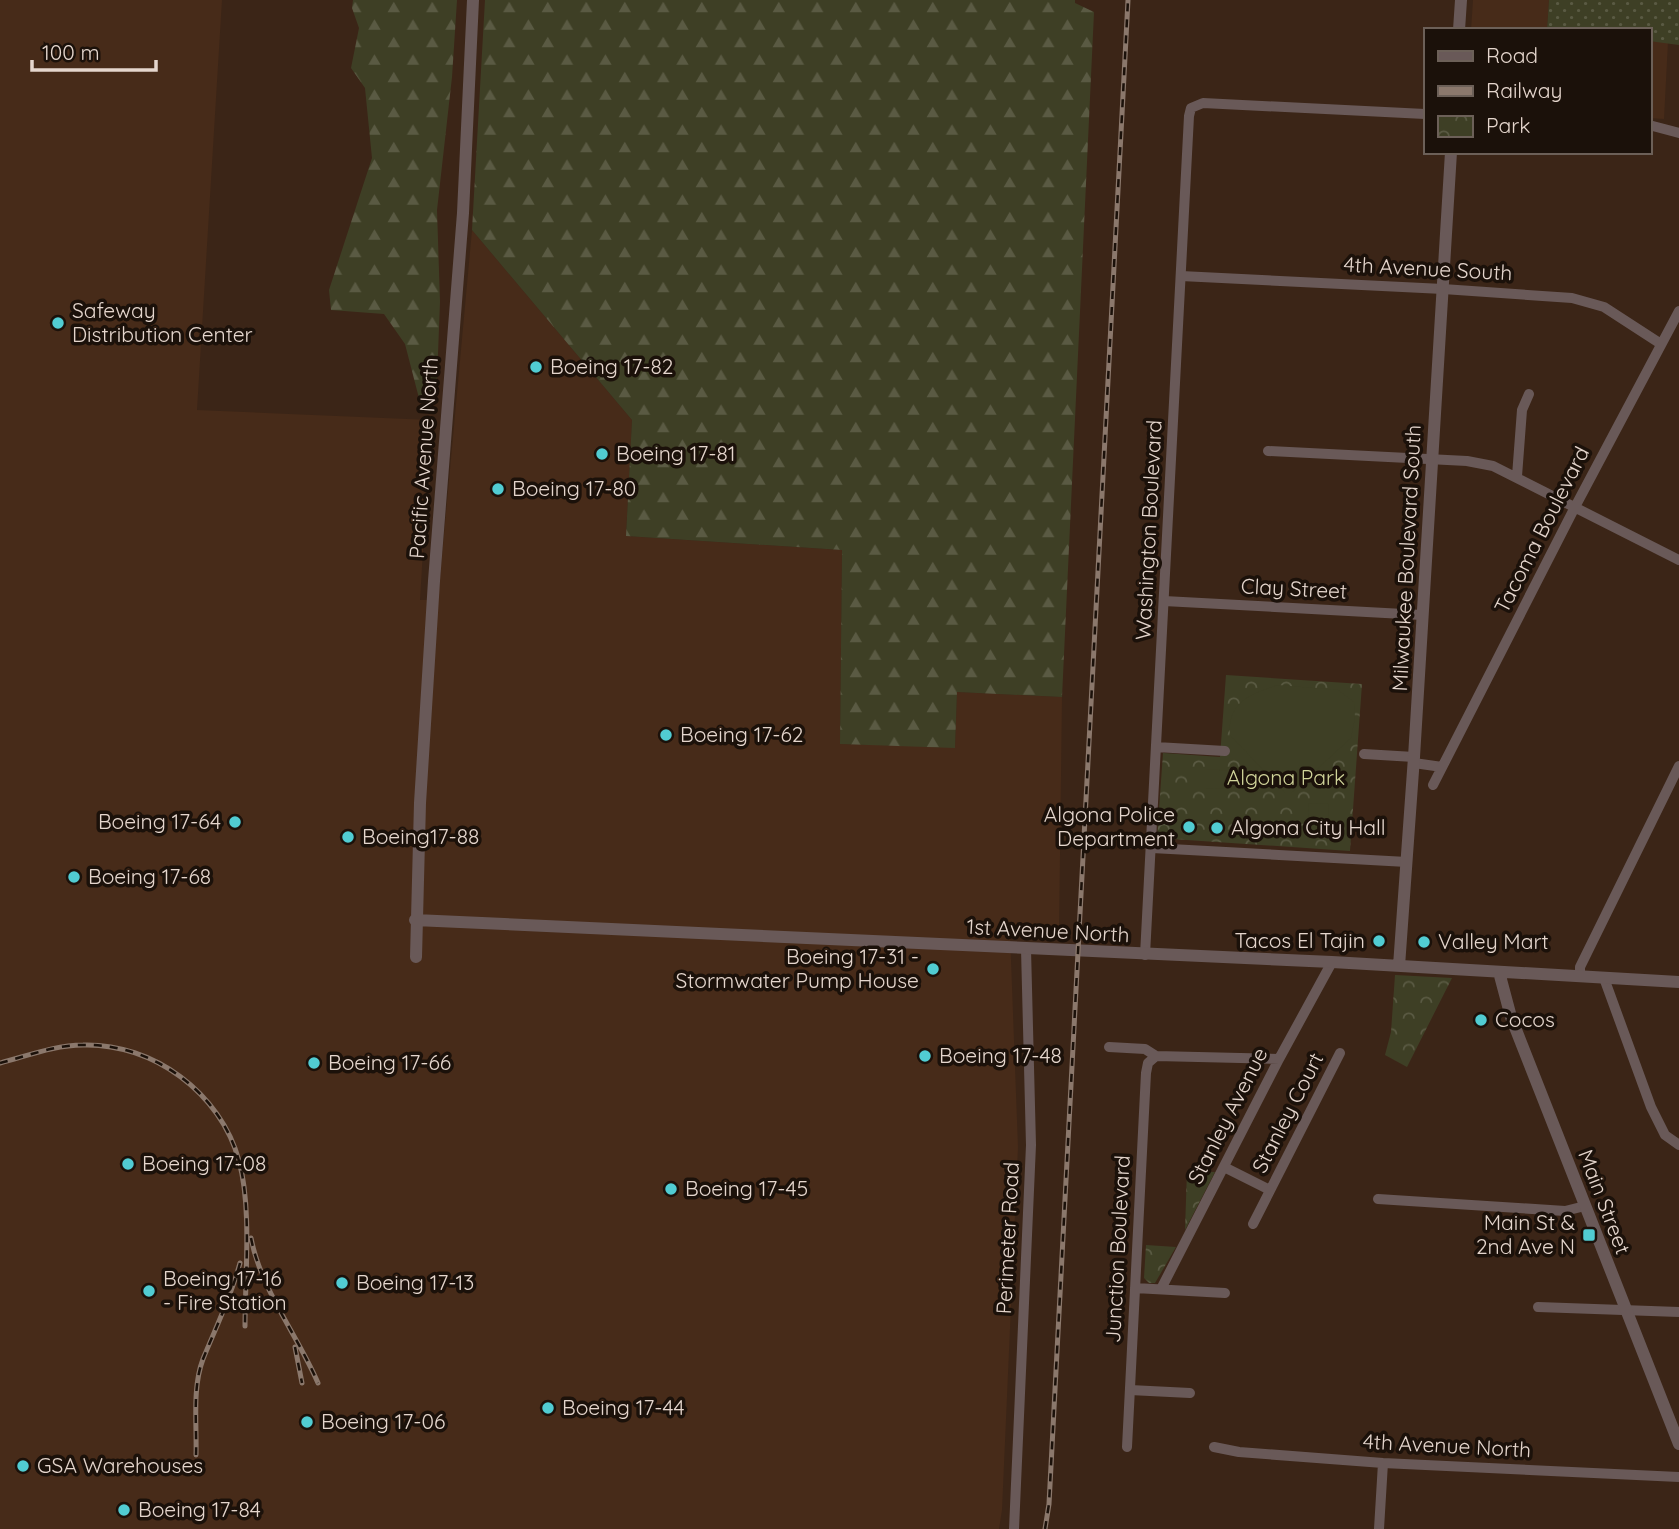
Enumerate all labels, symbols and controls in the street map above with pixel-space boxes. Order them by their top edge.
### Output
scale bar [32,28,156,72]
legend [1424,28,1651,154]
text: 100 m [42,39,100,65]
text: Road [1486,42,1538,68]
text: Railway [1486,77,1562,103]
text: Park [1486,112,1530,138]
street label: 4th Avenue South [1343,251,1513,285]
place label: Safeway Distribution Center [72,297,253,347]
marker: Safeway Distribution Center [50,315,66,331]
place label: Boeing 17-82 [550,353,673,379]
street label: Pacific Avenue North [403,356,443,559]
marker: Boeing 17-82 [528,359,544,375]
street label: Washington Boulevard [1129,419,1167,641]
street label: Milwaukee Boulevard South [1386,424,1426,692]
place label: Boeing 17-81 [616,440,736,466]
street label: Tacoma Boulevard [1488,442,1594,617]
marker: Boeing 17-81 [594,446,610,462]
place label: Boeing 17-80 [512,475,636,501]
marker: Boeing 17-80 [490,481,506,497]
street label: Clay Street [1240,572,1348,604]
place label: Boeing 17-62 [680,721,803,747]
marker: Boeing 17-62 [658,727,674,743]
park label: Algona Park [1227,764,1345,790]
place label: Algona Police Department [1044,801,1175,851]
place label: Boeing 17-64 [98,808,221,834]
marker: Boeing 17-64 [227,814,243,830]
place label: Algona City Hall [1231,814,1386,840]
marker: Algona Police Department [1181,819,1197,835]
marker: Algona City Hall [1209,820,1225,836]
place label: Boeing17-88 [362,823,479,849]
marker: Boeing17-88 [340,829,356,845]
place label: Boeing 17-68 [88,863,211,889]
marker: Boeing 17-68 [66,869,82,885]
street label: 1st Avenue North [966,913,1130,947]
place label: Tacos El Tajin [1234,927,1365,953]
place label: Valley Mart [1438,928,1549,954]
marker: Tacos El Tajin [1371,933,1387,949]
marker: Valley Mart [1416,934,1432,950]
place label: Boeing 17-31 - Stormwater Pump House [676,943,919,993]
marker: Boeing 17-31 - Stormwater Pump House [925,961,941,977]
place label: Cocos [1495,1006,1555,1032]
marker: Cocos [1473,1012,1489,1028]
place label: Boeing 17-48 [939,1042,1062,1068]
street label: Stanley Avenue [1182,1043,1273,1188]
marker: Boeing 17-48 [917,1048,933,1064]
street label: Stanley Court [1246,1048,1329,1177]
place label: Boeing 17-66 [328,1049,451,1075]
marker: Boeing 17-66 [306,1055,322,1071]
street label: Main Street [1573,1146,1637,1258]
place label: Boeing 17-08 [142,1150,266,1176]
street label: Junction Boulevard [1099,1154,1135,1343]
marker: Boeing 17-08 [120,1156,136,1172]
street label: Perimeter Road [990,1161,1024,1315]
place label: Boeing 17-45 [685,1175,808,1201]
marker: Boeing 17-45 [663,1181,679,1197]
place label: Main St & 2nd Ave N [1476,1209,1575,1259]
marker: Main St & 2nd Ave N [1581,1227,1597,1243]
place label: Boeing 17-16 - Fire Station [163,1265,287,1315]
place label: Boeing 17-13 [356,1269,474,1295]
marker: Boeing 17-13 [334,1275,350,1291]
marker: Boeing 17-16 - Fire Station [141,1283,157,1299]
place label: Boeing 17-44 [562,1394,685,1420]
marker: Boeing 17-44 [540,1400,556,1416]
place label: Boeing 17-06 [321,1408,445,1434]
marker: Boeing 17-06 [299,1414,315,1430]
street label: 4th Avenue North [1362,1428,1532,1462]
place label: GSA Warehouses [37,1452,203,1478]
marker: GSA Warehouses [15,1458,31,1474]
place label: Boeing 17-84 [138,1496,261,1522]
marker: Boeing 17-84 [116,1502,132,1518]

